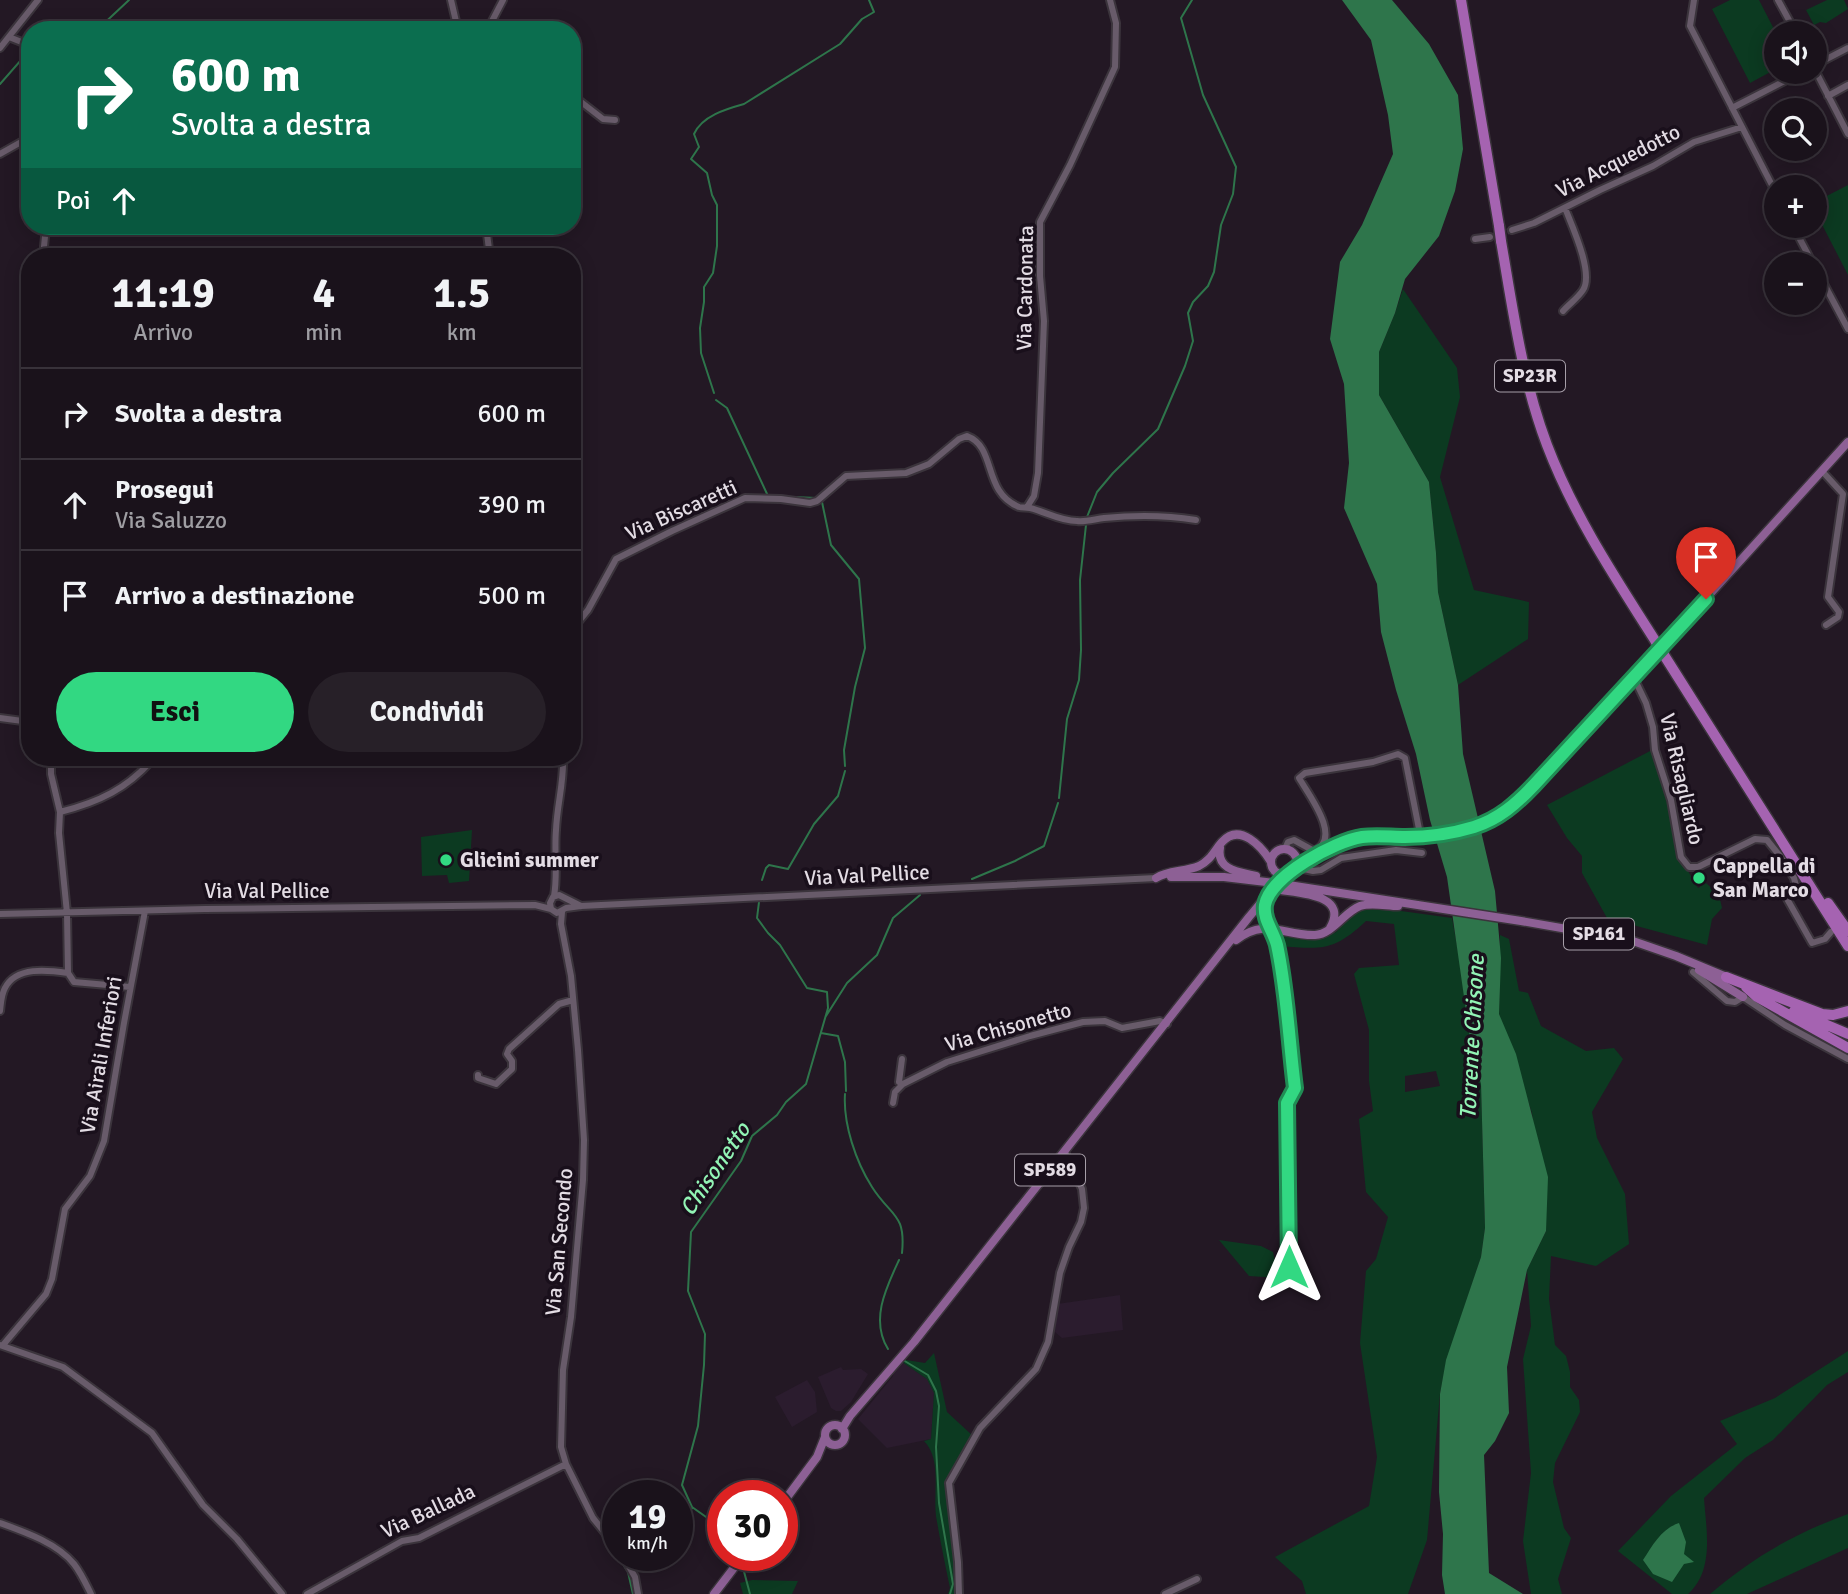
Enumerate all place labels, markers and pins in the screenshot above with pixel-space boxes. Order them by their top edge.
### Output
pin [1676,527,1736,599]
place label: Glicini summer [460,847,599,873]
marker: Glicini summer [438,852,454,868]
place label: Cappella di San Marco [1713,853,1816,903]
marker: Cappella di San Marco [1691,870,1707,886]

